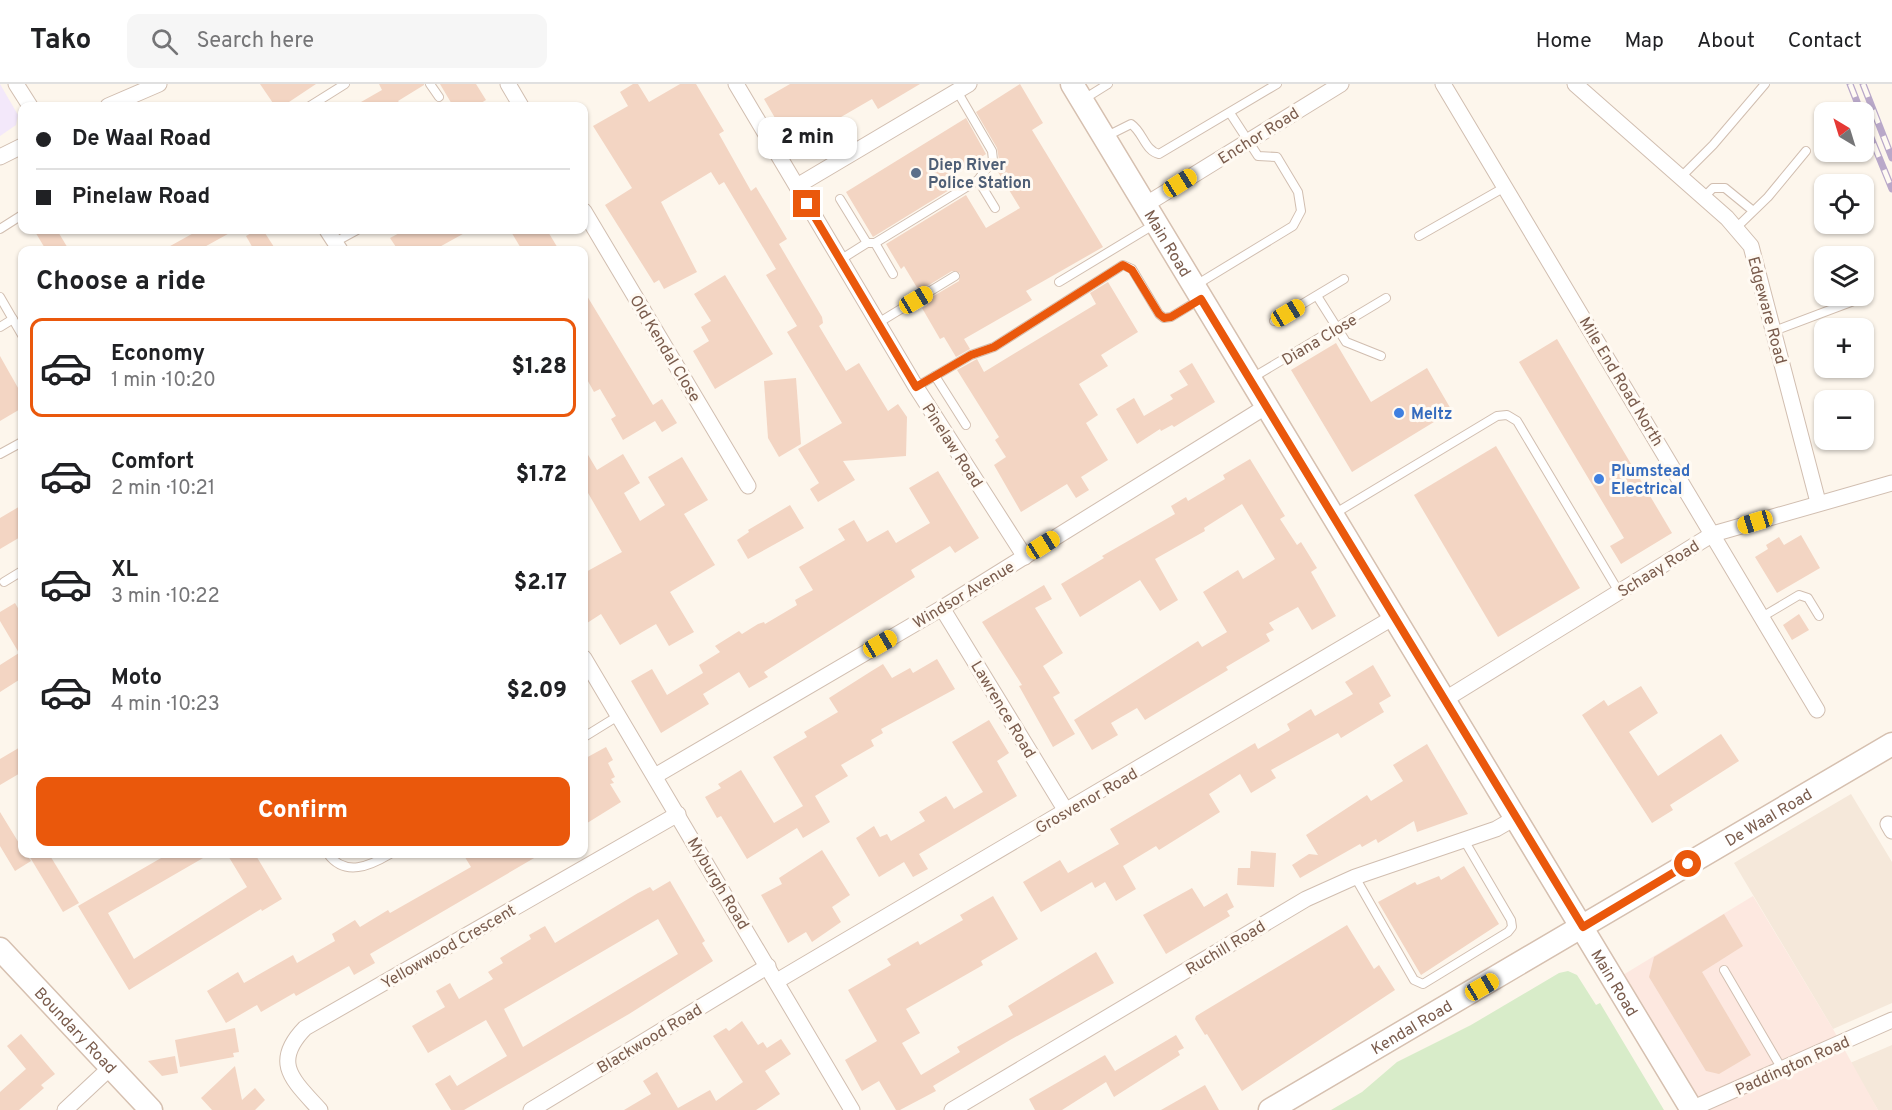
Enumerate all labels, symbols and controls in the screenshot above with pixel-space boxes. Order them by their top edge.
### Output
search box [127,14,547,68]
text: Tako [30,23,91,59]
icon: search [148,25,181,58]
text: Search here [196,28,314,55]
text: Home [1536,28,1592,55]
text: Map [1625,28,1664,55]
text: About [1697,28,1755,55]
text: Contact [1788,28,1862,55]
north arrow [1814,102,1874,162]
map controls [1814,102,1874,450]
street label: Enchor Road [1215,104,1303,170]
callout: 2 min [758,117,856,159]
text: 2 min [781,125,834,151]
text: De Waal Road [72,126,211,153]
place label: Diep River Police Station [928,156,1031,194]
marker: Diep River Police Station [909,166,923,180]
car [1160,166,1200,200]
button: locate [1814,174,1874,234]
text: Pinelaw Road [72,184,210,211]
route end [793,190,820,217]
street label: Main Road [1139,207,1194,281]
button: layers [1814,246,1874,306]
street label: Edgeware Road [1742,255,1790,366]
text: Choose a ride [36,265,206,299]
car [896,283,936,317]
street label: Old Kendal Close [624,292,704,406]
car [1268,296,1308,330]
street label: Diana Close [1279,310,1361,371]
street label: Mile End Road North [1574,314,1667,450]
button: + [1814,318,1874,378]
icon: car [39,341,93,395]
text: Economy [111,341,205,368]
text: $1.28 [512,354,567,381]
text: 1 min · 10:20 [111,368,216,394]
button: − [1814,390,1874,450]
street label: Pinelaw Road [917,400,986,492]
place label: Meltz [1411,405,1452,425]
marker: Meltz [1392,406,1406,420]
icon: car [39,449,93,503]
text: Comfort [111,449,194,476]
text: $1.72 [516,462,567,489]
place label: Plumstead Electrical [1611,462,1690,500]
marker: Plumstead Electrical [1592,472,1606,486]
text: 2 min · 10:21 [111,476,215,502]
car [1735,508,1775,536]
car [1023,528,1063,562]
street label: Schaay Road [1615,537,1704,603]
icon: car [39,557,93,611]
text: XL [111,557,138,584]
street label: Windsor Avenue [910,558,1018,634]
text: $2.17 [514,570,567,597]
text: 3 min · 10:22 [111,584,220,610]
car [860,627,900,661]
street label: Lawrence Road [965,658,1039,762]
icon: car [39,665,93,719]
text: Moto [111,665,162,692]
text: $2.09 [506,678,567,705]
text: 4 min · 10:23 [111,692,220,718]
street label: Grosvenor Road [1032,764,1142,839]
button: Confirm [36,777,570,846]
street label: De Waal Road [1722,785,1816,852]
street label: Myburgh Road [682,834,753,934]
route start [1674,850,1701,877]
street label: Yellowwood Crescent [378,901,520,994]
street label: Ruchill Road [1182,917,1270,980]
street label: Main Road [1585,947,1641,1021]
car [1462,970,1502,1004]
street label: Boundary Road [29,984,120,1079]
street label: Kendal Road [1368,997,1456,1060]
street label: Blackwood Road [594,1000,706,1079]
street label: Paddington Road [1732,1033,1853,1101]

